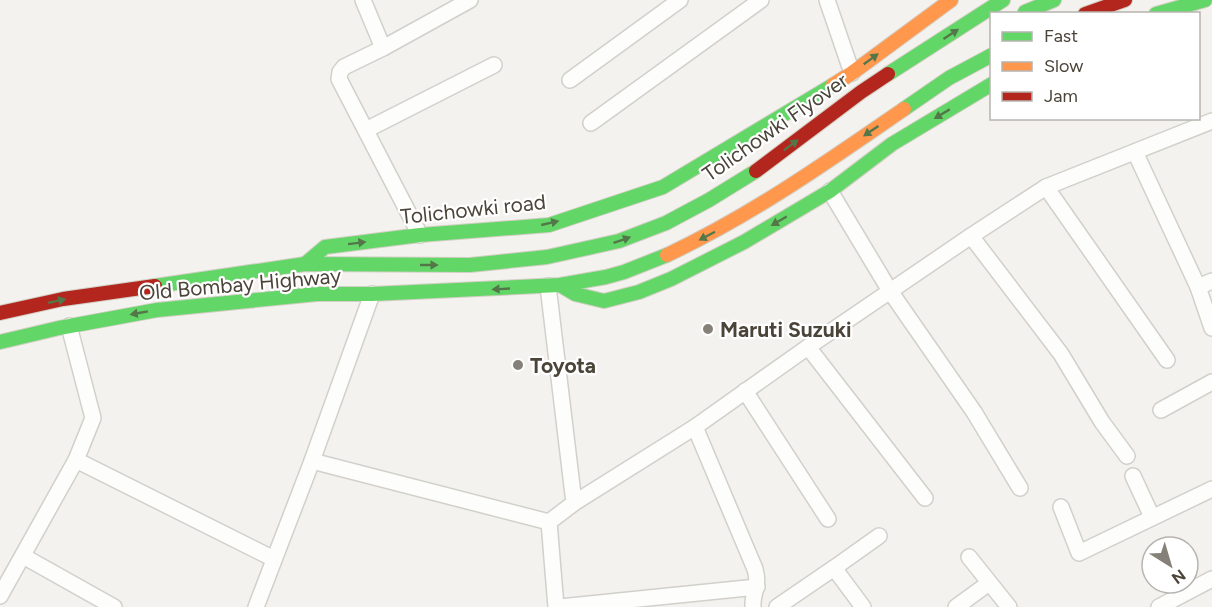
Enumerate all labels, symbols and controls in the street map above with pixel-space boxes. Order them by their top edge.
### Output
legend [990,12,1200,120]
text: Fast [1044,25,1078,47]
one-way arrow [943,29,959,40]
one-way arrow [864,53,879,65]
text: Slow [1044,55,1083,77]
street label: Tolichowki Flyover [698,68,852,186]
text: Jam [1044,85,1078,107]
one-way arrow [934,109,950,120]
one-way arrow [863,125,879,136]
one-way arrow [783,139,798,151]
street label: Tolichowki road [399,189,547,229]
one-way arrow [771,216,787,227]
one-way arrow [541,218,560,227]
one-way arrow [698,231,715,241]
one-way arrow [613,234,631,244]
one-way arrow [347,238,366,248]
one-way arrow [420,260,439,270]
street label: Old Bombay Highway [138,263,342,305]
one-way arrow [492,284,511,293]
one-way arrow [48,296,67,305]
one-way arrow [130,309,149,318]
place label: Maruti Suzuki [720,317,851,342]
marker: Maruti Suzuki [701,322,715,336]
place label: Toyota [530,353,596,378]
marker: Toyota [511,358,525,372]
north arrow [1140,535,1200,595]
text: N [1168,565,1189,588]

